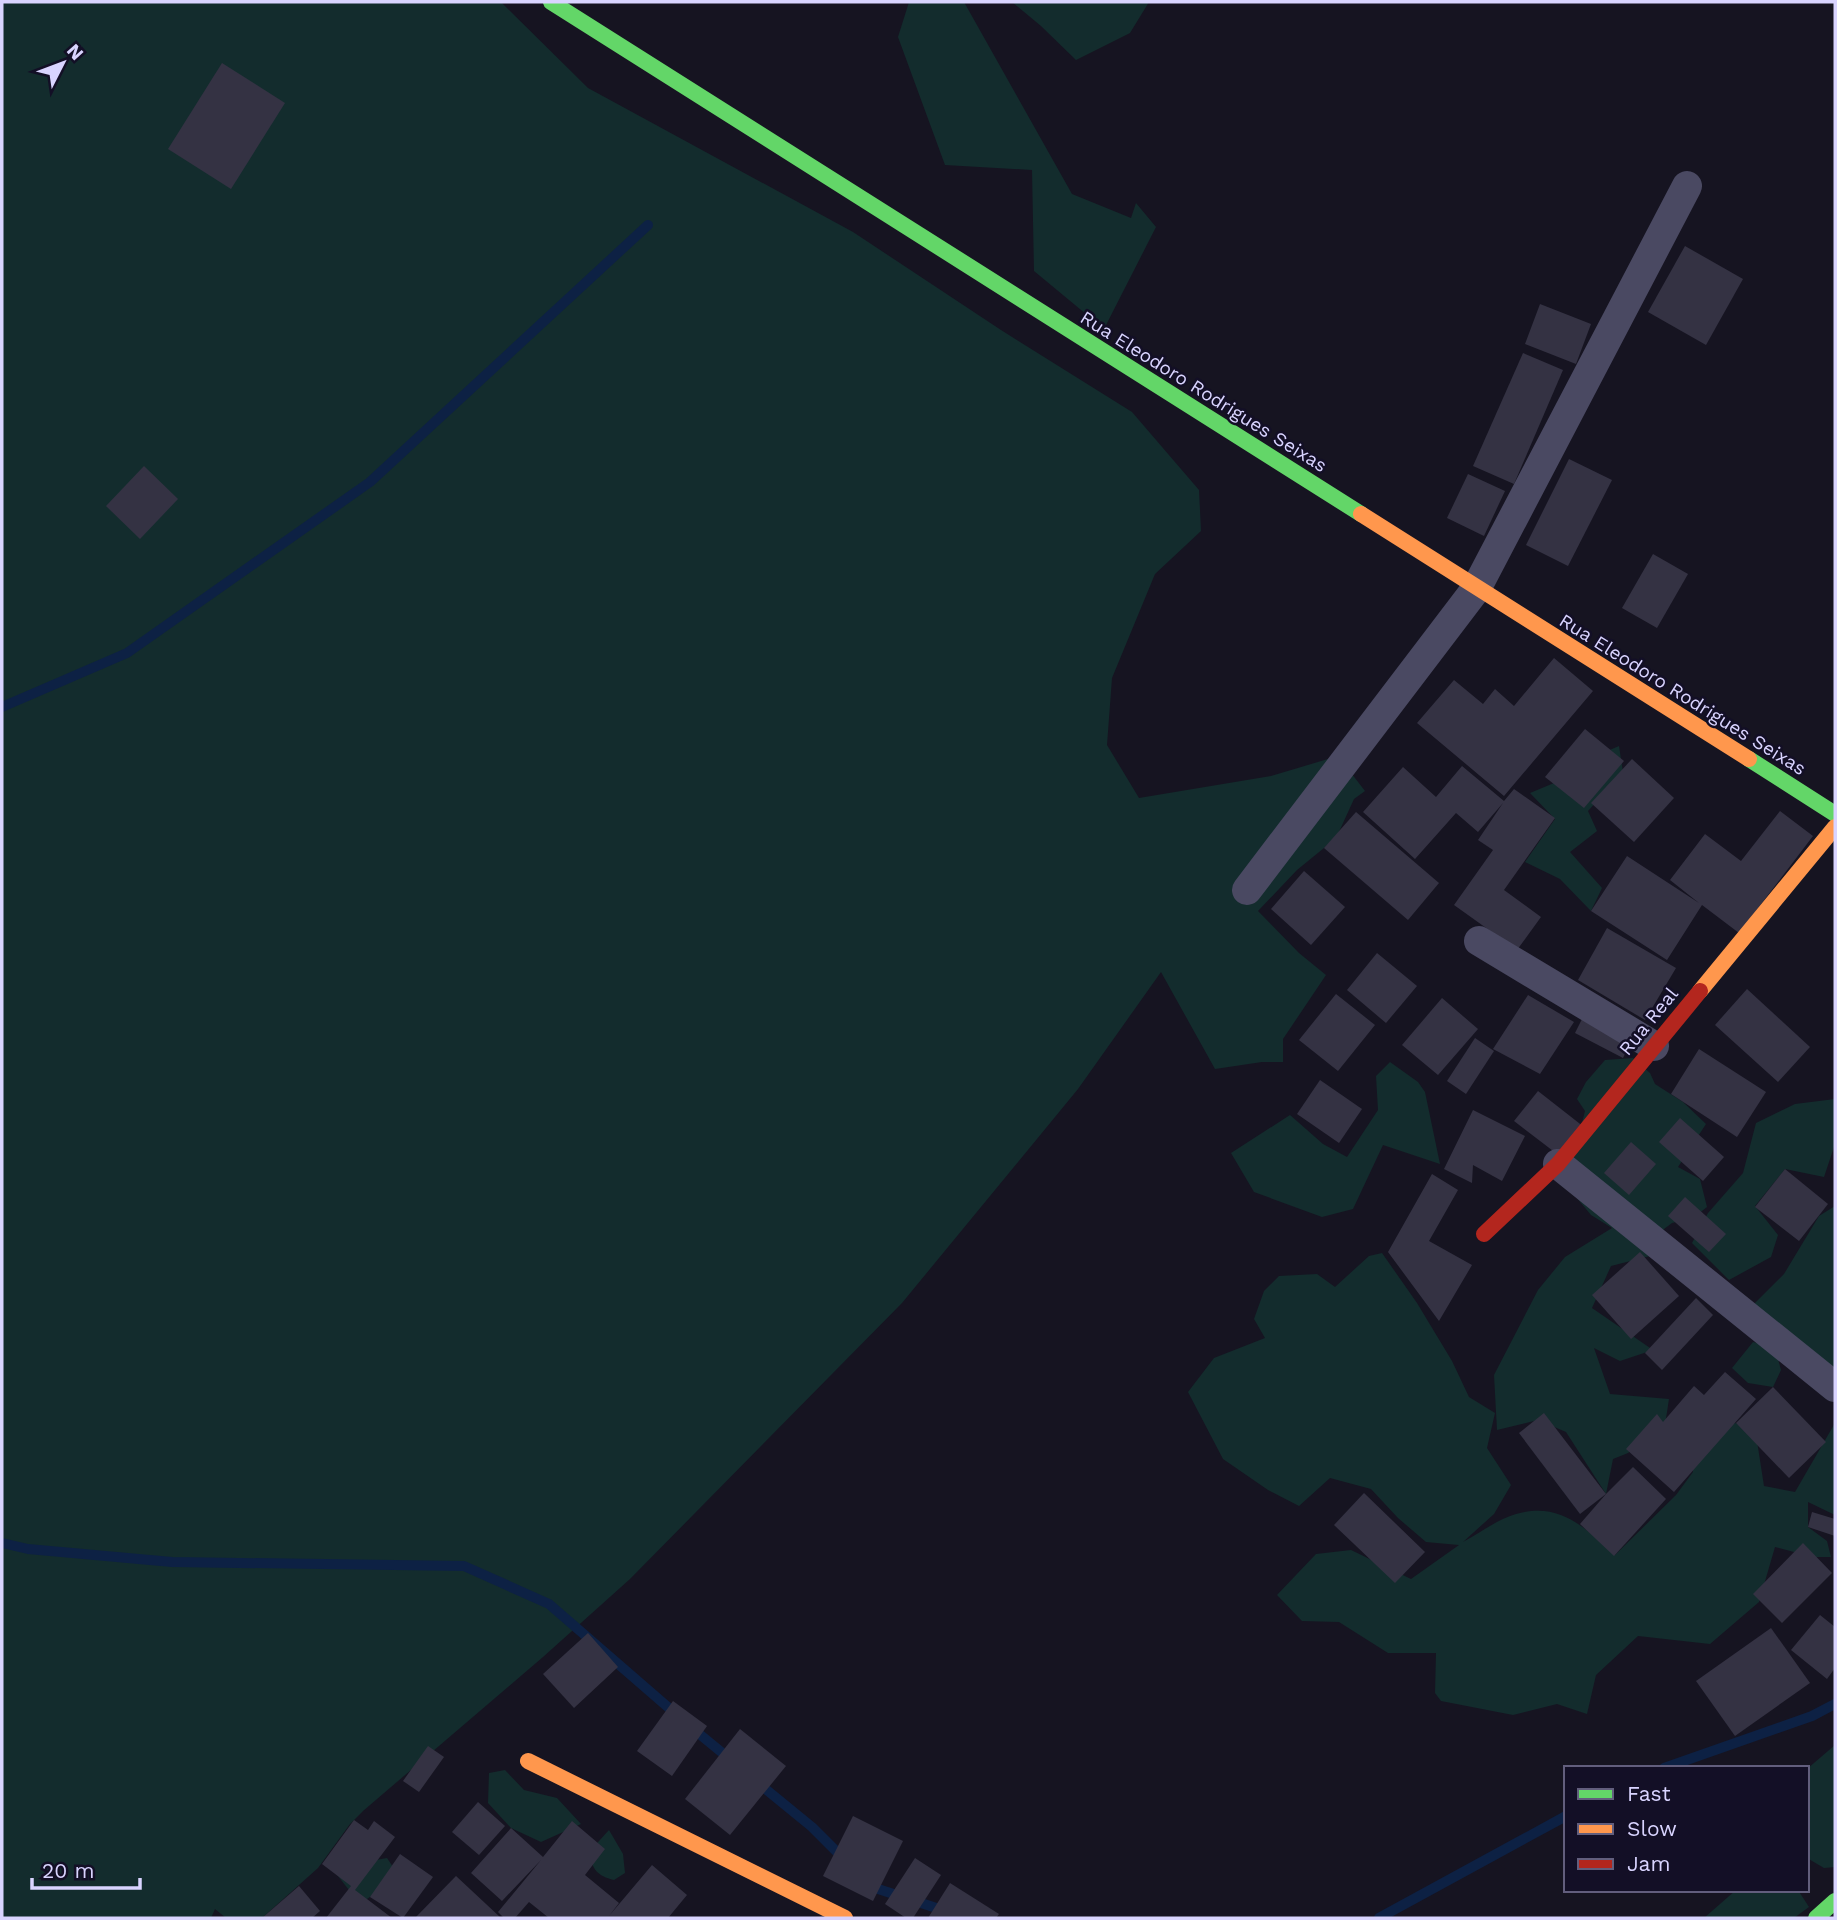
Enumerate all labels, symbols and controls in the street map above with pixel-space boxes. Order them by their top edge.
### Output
north arrow [28,28,98,98]
text: N [62,39,89,65]
street label: Rua Eleodoro Rodrigues Seixas [1076,306,1331,477]
street label: Rua Eleodoro Rodrigues Seixas [1555,609,1810,780]
street label: Rua Real [1614,983,1683,1060]
legend [1564,1766,1809,1892]
text: Fast [1627,1781,1671,1806]
text: Slow [1627,1816,1677,1841]
scale bar [32,1846,140,1890]
text: Jam [1627,1851,1670,1876]
text: 20 m [42,1858,94,1883]

